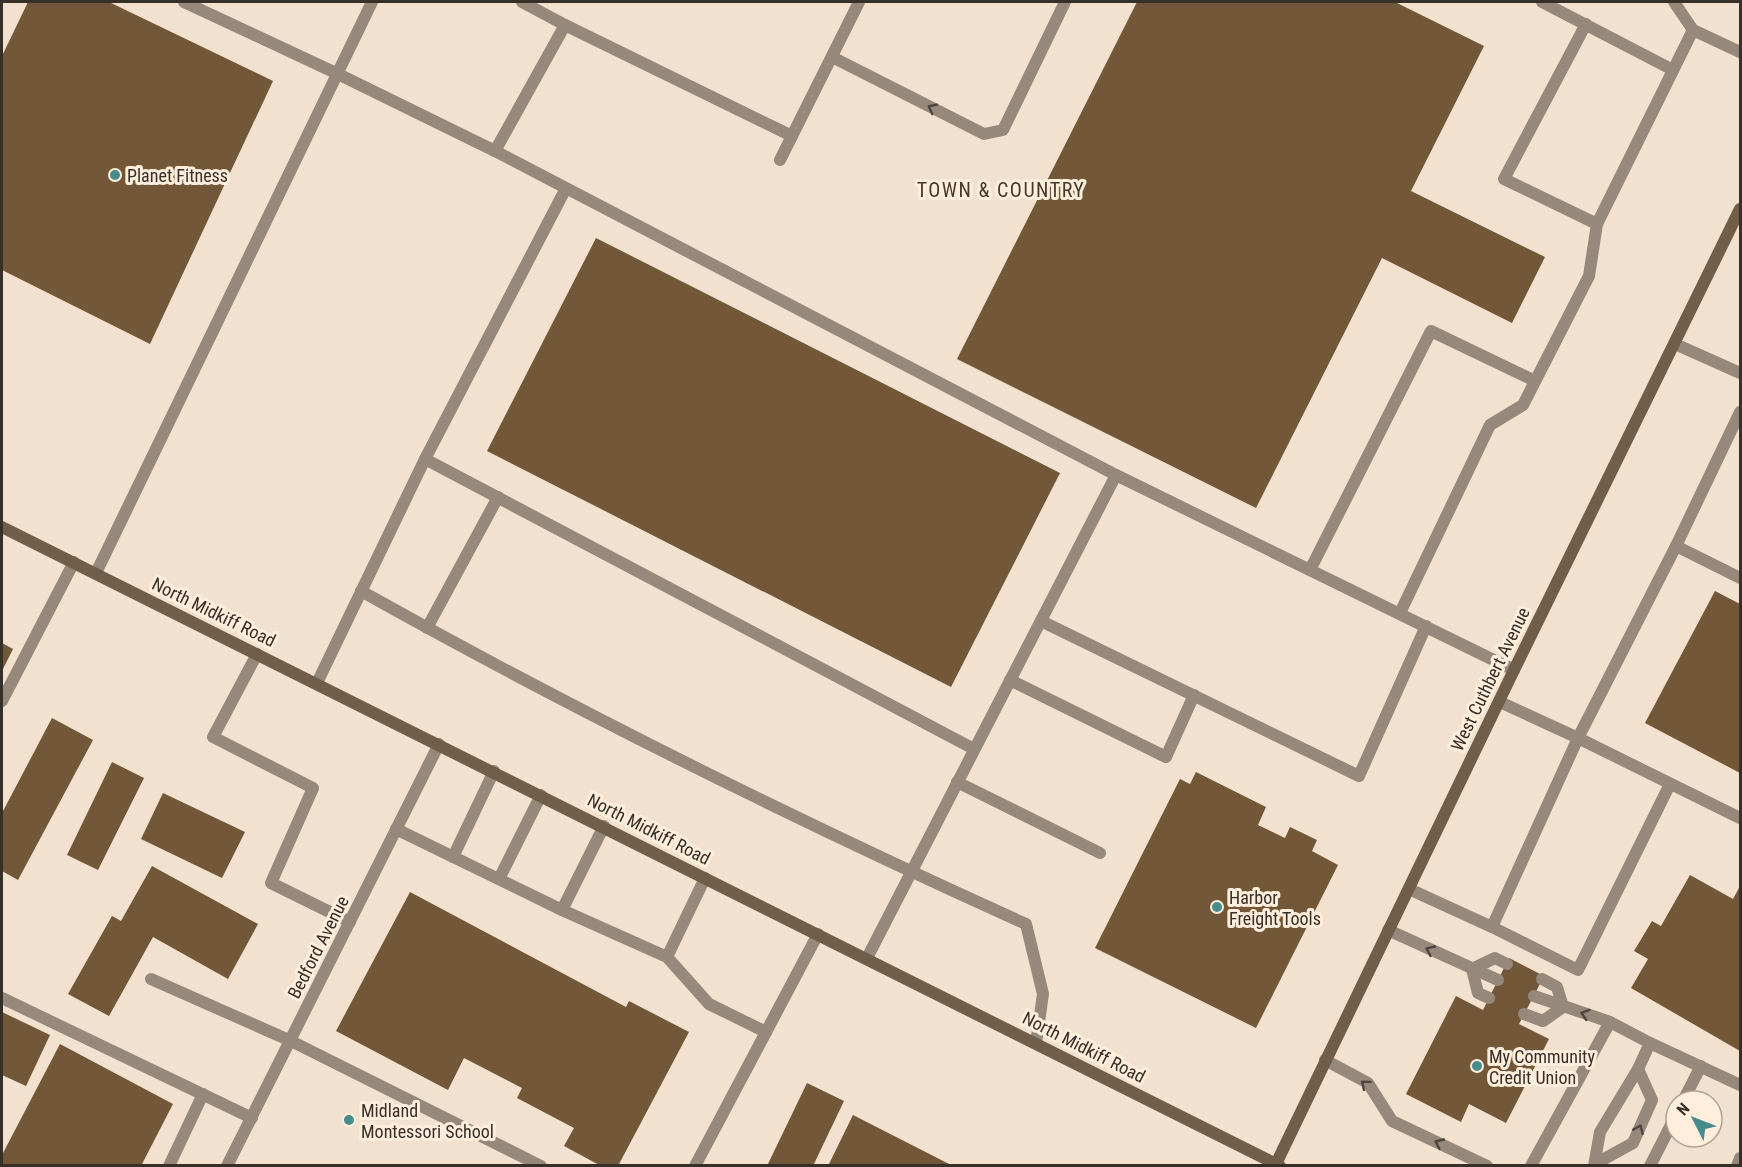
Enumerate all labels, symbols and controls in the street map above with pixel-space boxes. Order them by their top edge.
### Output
one-way arrow [928,104,938,115]
place label: Planet Fitness [127,165,228,186]
marker: Planet Fitness [108,168,122,182]
district label: TOWN & COUNTRY [917,178,1085,202]
street label: North Midkiff Road [149,573,279,651]
street label: West Cuthbert Avenue [1446,604,1534,754]
street label: North Midkiff Road [584,789,714,869]
place label: Harbor Freight Tools [1229,887,1321,929]
street label: Bedford Avenue [283,892,353,1002]
marker: Harbor Freight Tools [1210,900,1224,914]
one-way arrow [1425,945,1436,957]
street label: North Midkiff Road [1019,1007,1149,1087]
one-way arrow [1580,1009,1591,1021]
place label: My Community Credit Union [1489,1046,1595,1088]
marker: My Community Credit Union [1470,1059,1484,1073]
one-way arrow [1361,1080,1372,1091]
north arrow [1664,1089,1724,1149]
text: N [1673,1099,1694,1119]
place label: Midland Montessori School [361,1100,494,1142]
marker: Midland Montessori School [342,1113,356,1127]
one-way arrow [1632,1125,1644,1136]
one-way arrow [1435,1139,1446,1151]

